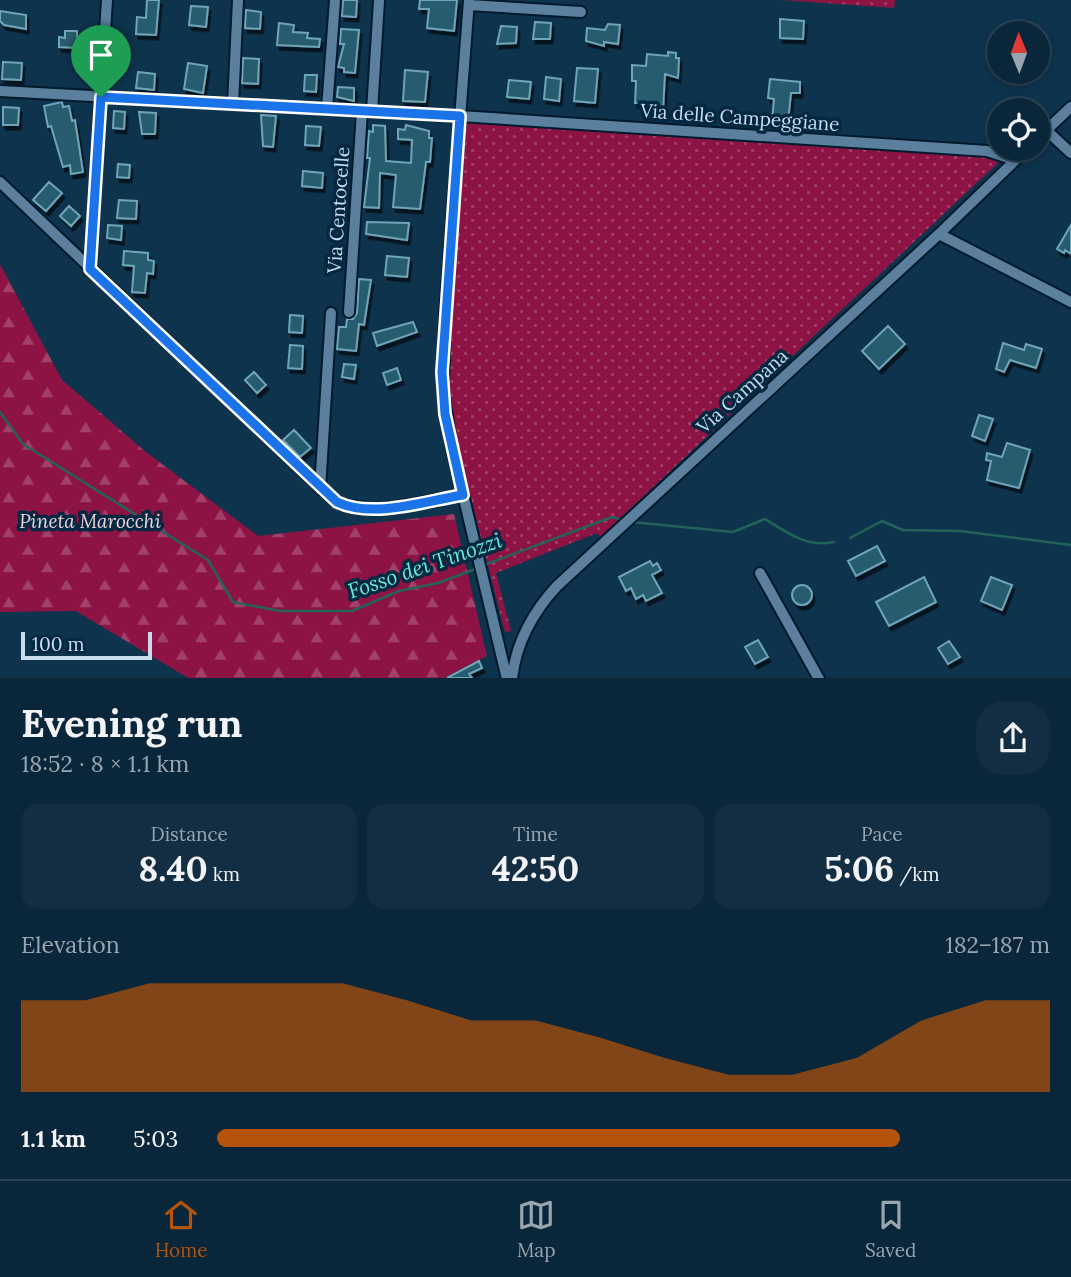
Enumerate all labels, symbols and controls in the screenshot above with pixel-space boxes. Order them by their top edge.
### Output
north arrow [987,21,1050,84]
map controls [987,21,1050,161]
pin [71,25,131,97]
icon: arrive [82,36,120,74]
street label: Via delle Campeggiane [639,98,840,136]
button: locate [987,98,1050,161]
street label: Via Centocelle [322,146,354,275]
street label: Via Campana [691,344,793,439]
park label: Pineta Marocchi [19,509,161,533]
water label: Fosso dei Tinozzi [344,526,506,605]
scale bar [21,629,152,661]
text: 100 m [32,632,85,656]
text: Evening run [21,699,243,747]
button: share [976,701,1050,775]
text: 18:52 · 8 × 1.1 km [21,749,189,778]
text: Distance [151,822,228,846]
text: Time [513,822,558,846]
text: Pace [861,822,903,846]
text: 8.40 [138,846,208,891]
text: 42:50 [492,846,579,891]
text: 5:06 [824,846,894,891]
text: km [208,862,240,886]
text: /km [894,862,940,886]
text: Elevation [21,930,120,959]
text: 182–187 m [945,930,1050,959]
text: 1.1 km [21,1124,86,1153]
text: 5:03 [133,1124,178,1153]
tab: Home [155,1196,208,1262]
tab: Map [517,1196,555,1262]
tab: Saved [865,1196,916,1262]

